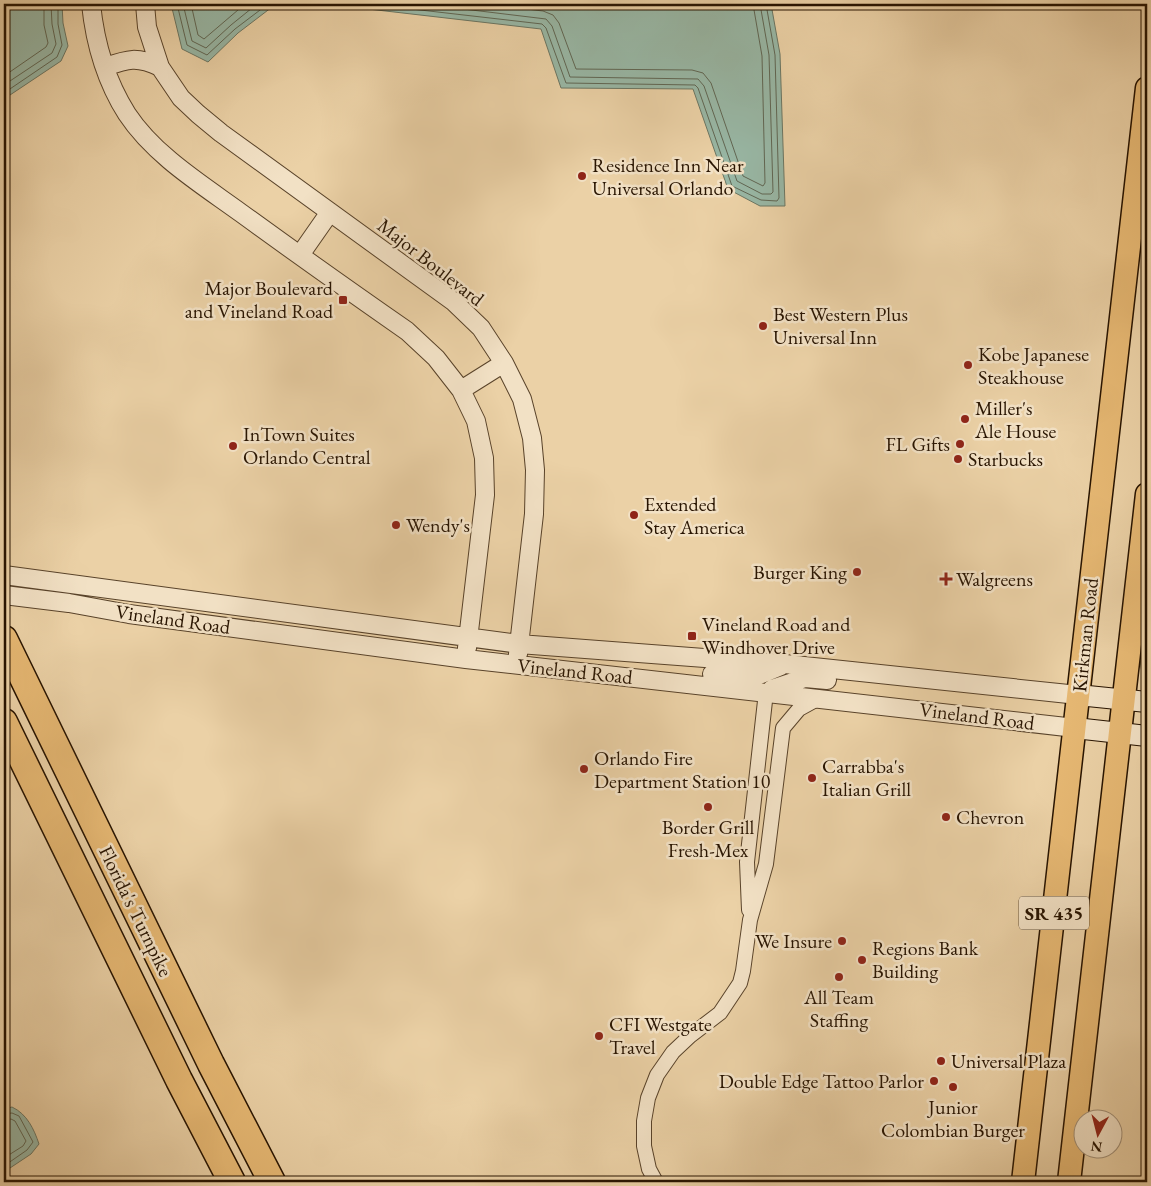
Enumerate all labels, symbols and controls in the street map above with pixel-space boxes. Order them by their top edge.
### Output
place label: Residence Inn Near Universal Orlando [592,152,744,201]
marker: Residence Inn Near Universal Orlando [576,170,588,182]
street label: Major Boulevard [372,212,490,312]
place label: Major Boulevard and Vineland Road [185,275,334,324]
marker: Major Boulevard and Vineland Road [337,294,349,306]
place label: Best Western Plus Universal Inn [773,301,908,350]
marker: Best Western Plus Universal Inn [757,320,769,332]
place label: Kobe Japanese Steakhouse [978,341,1089,390]
marker: Kobe Japanese Steakhouse [962,359,974,371]
place label: Miller's Ale House [974,395,1057,444]
marker: Miller's Ale House [959,413,971,425]
place label: InTown Suites Orlando Central [243,421,371,470]
place label: FL Gifts [886,431,950,457]
marker: FL Gifts [954,438,966,450]
marker: InTown Suites Orlando Central [227,440,239,452]
place label: Starbucks [968,446,1043,472]
marker: Starbucks [952,453,964,465]
place label: Extended Stay America [644,491,745,540]
marker: Extended Stay America [628,509,640,521]
place label: Wendy's [406,512,470,538]
marker: Wendy's [390,519,402,531]
place label: Burger King [753,559,847,585]
marker: Burger King [851,566,863,578]
place label: Walgreens [956,566,1033,592]
marker: Walgreens [940,573,952,585]
street label: Kirkman Road [1066,576,1104,693]
street label: Vineland Road [114,598,233,640]
place label: Vineland Road and Windhover Drive [702,611,851,660]
marker: Vineland Road and Windhover Drive [686,630,698,642]
street label: Vineland Road [516,652,635,690]
street label: Vineland Road [918,696,1037,736]
place label: Orlando Fire Department Station 10 [594,745,771,794]
place label: Carrabba's Italian Grill [822,753,911,802]
marker: Orlando Fire Department Station 10 [578,763,590,775]
marker: Carrabba's Italian Grill [806,772,818,784]
marker: Border Grill Fresh-Mex [702,801,714,813]
place label: Chevron [956,804,1025,830]
marker: Chevron [940,811,952,823]
place label: Border Grill Fresh-Mex [662,814,755,863]
street label: Florida's Turnpike [93,841,179,981]
road number: SR 435 [1019,896,1089,930]
place label: We Insure [755,928,832,954]
marker: We Insure [836,935,848,947]
place label: Regions Bank Building [872,935,979,984]
marker: Regions Bank Building [856,954,868,966]
marker: All Team Staffing [833,971,845,983]
place label: All Team Staffing [803,984,874,1033]
place label: CFI Westgate Travel [609,1011,712,1060]
marker: CFI Westgate Travel [593,1030,605,1042]
place label: Universal Plaza [951,1048,1066,1074]
marker: Universal Plaza [935,1055,947,1067]
place label: Double Edge Tattoo Parlor [719,1068,924,1094]
marker: Double Edge Tattoo Parlor [928,1075,940,1087]
marker: Junior Colombian Burger [947,1081,959,1093]
place label: Junior Colombian Burger [881,1094,1025,1143]
north arrow [1074,1108,1124,1158]
text: N [1089,1137,1103,1157]

